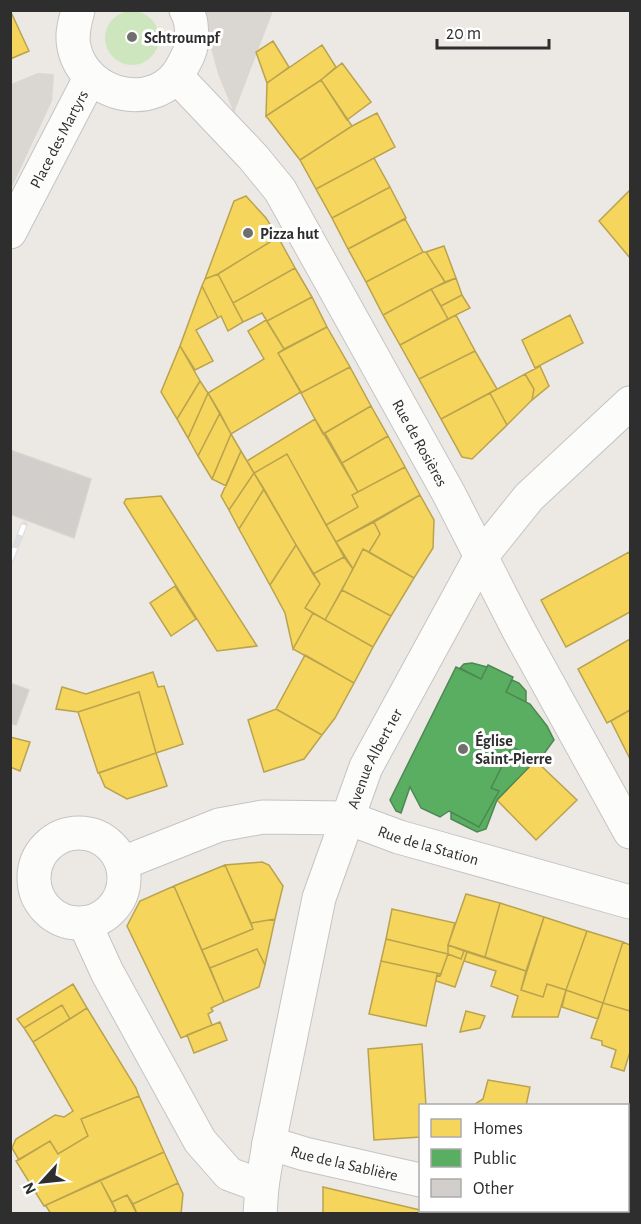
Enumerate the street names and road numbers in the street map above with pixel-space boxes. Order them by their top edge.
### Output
street label: Place des Martyrs [27,88,91,191]
street label: Rue de Rosières [389,397,450,489]
street label: Avenue Albert 1er [345,705,406,811]
street label: Rue de la Station [376,823,480,868]
street label: Rue de la Sablière [289,1143,399,1184]

